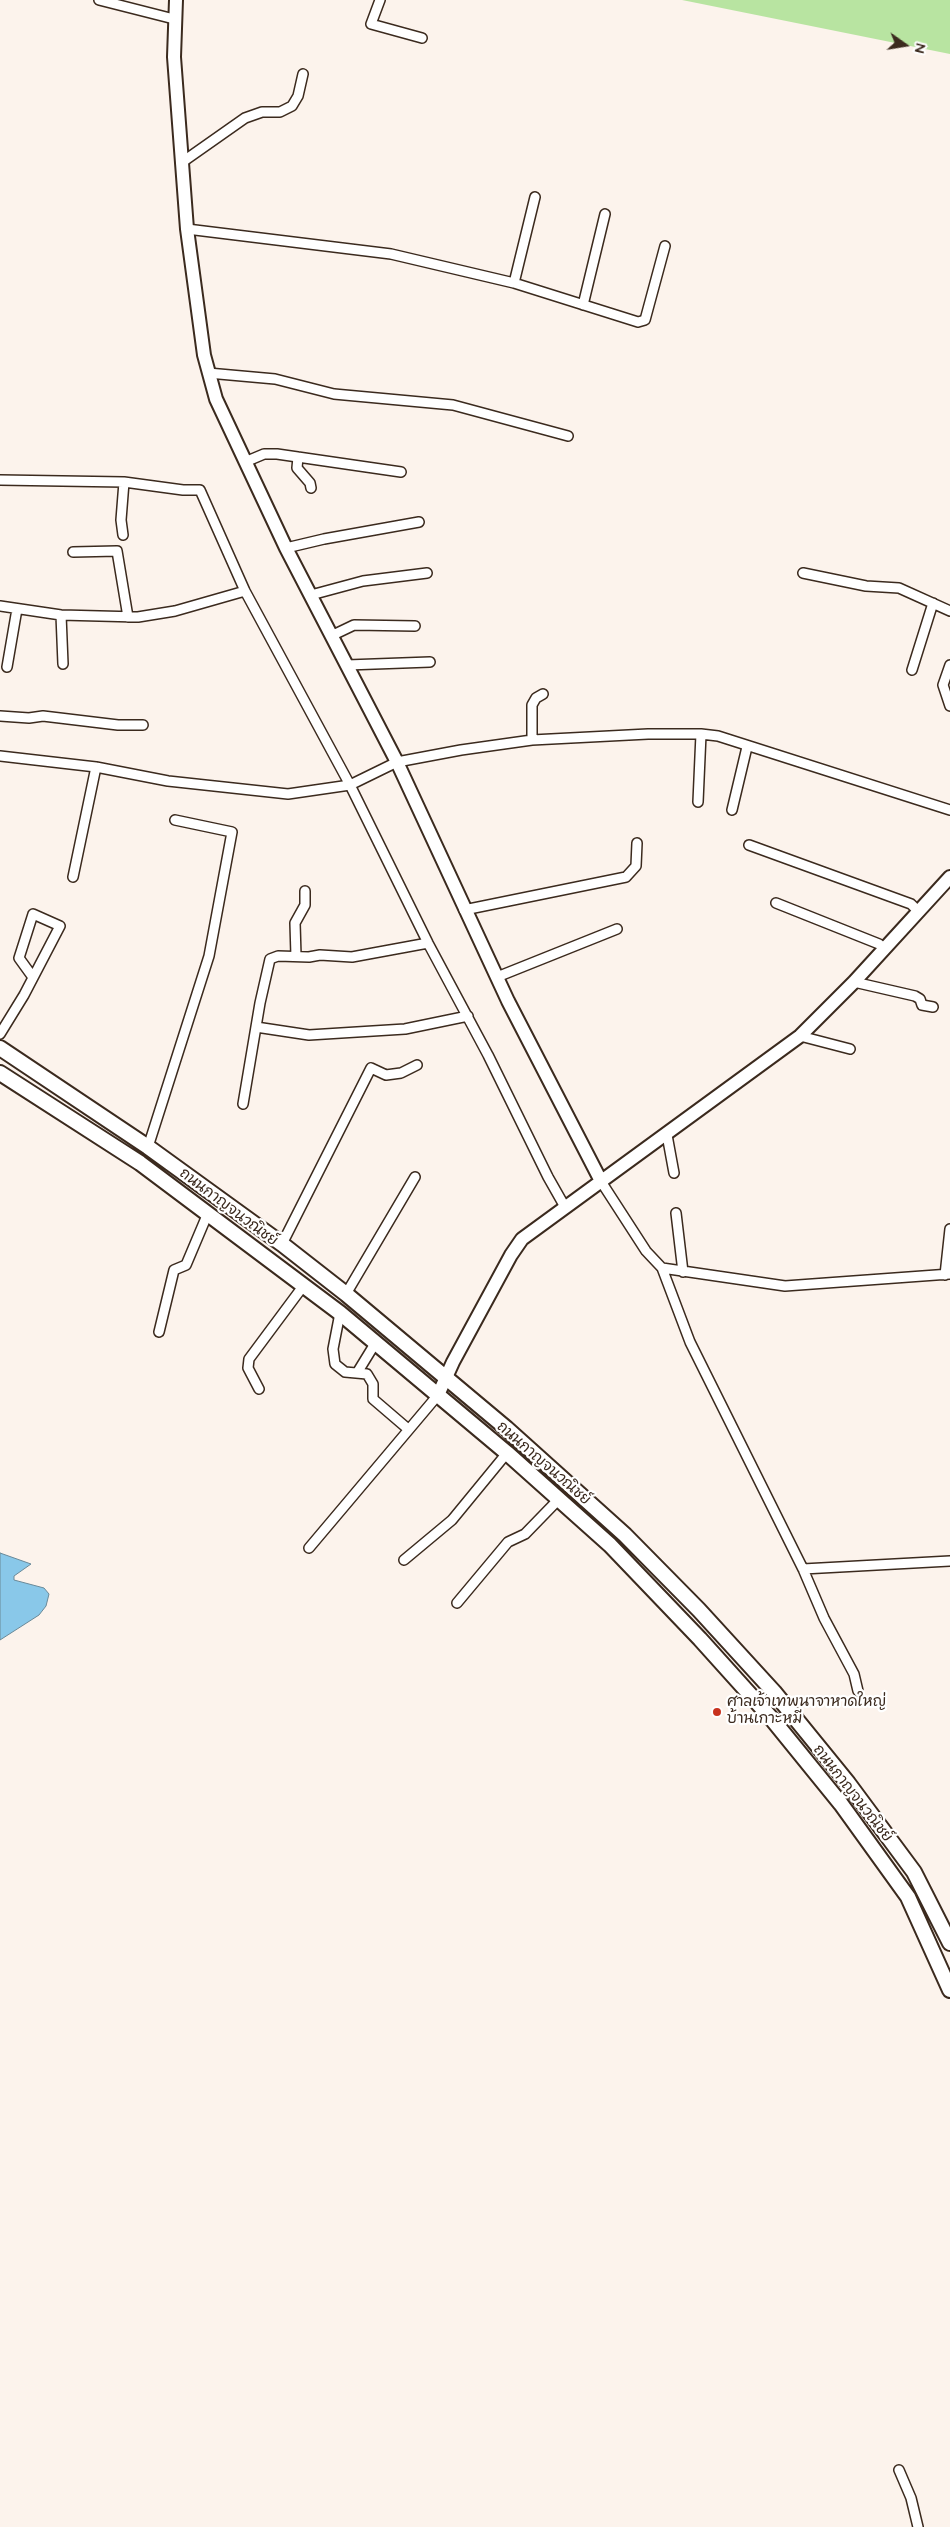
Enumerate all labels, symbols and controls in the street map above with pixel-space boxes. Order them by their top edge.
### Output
north arrow [880,20,930,70]
text: N [909,42,930,55]
street label: ถนนกาญจนวณิชย์ [175,1165,281,1251]
street label: ถนนกาญจนวณิชย์ [492,1418,594,1510]
place label: ศาลเจ้าเทพนาจาหาดใหญ่ บ้านเกาะหมี [727,1694,886,1729]
marker: ศาลเจ้าเทพนาจาหาดใหญ่ บ้านเกาะหมี [711,1706,723,1718]
street label: ถนนกาญจนวณิชย์ [808,1742,896,1846]

